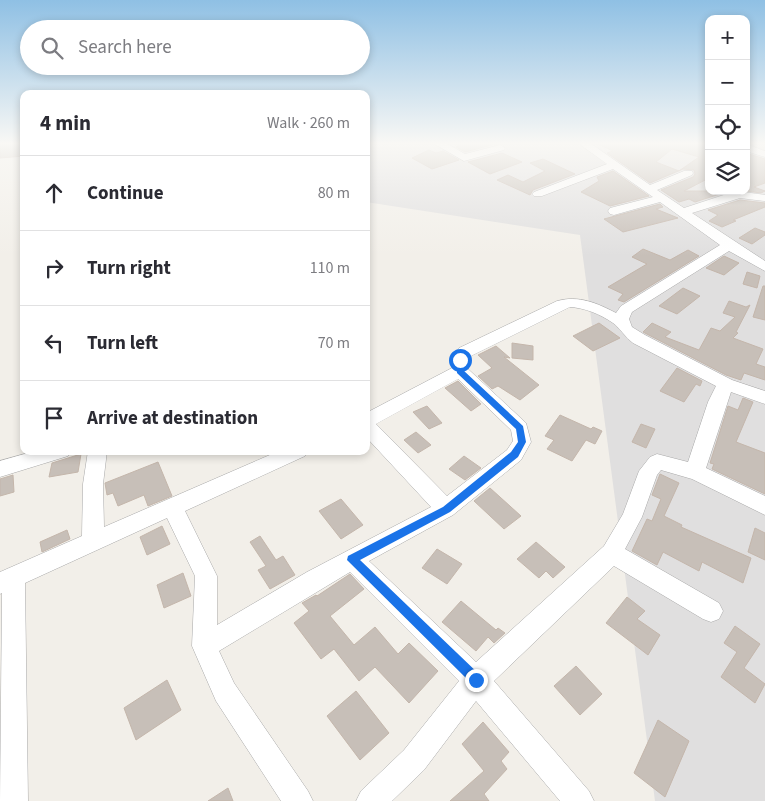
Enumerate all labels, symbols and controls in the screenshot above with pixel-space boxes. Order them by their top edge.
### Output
map controls [705,15,750,195]
button: + [705,15,750,60]
search box [20,20,370,75]
icon: search [38,34,66,62]
text: Search here [78,34,172,61]
button: − [705,60,750,105]
button: locate [705,105,750,150]
text: 4 min [40,108,91,138]
text: Walk · 260 m [267,112,350,134]
button: layers [705,150,750,195]
icon: ahead [40,179,68,207]
text: Continue [87,180,164,207]
text: 80 m [318,182,350,204]
icon: right [40,254,68,282]
text: Turn right [87,255,171,282]
text: 110 m [310,257,350,279]
icon: left [40,329,68,357]
text: Turn left [87,330,158,357]
text: 70 m [318,332,350,354]
route start [449,349,472,372]
icon: arrive [40,404,68,432]
text: Arrive at destination [87,405,258,432]
route end [465,669,488,692]

